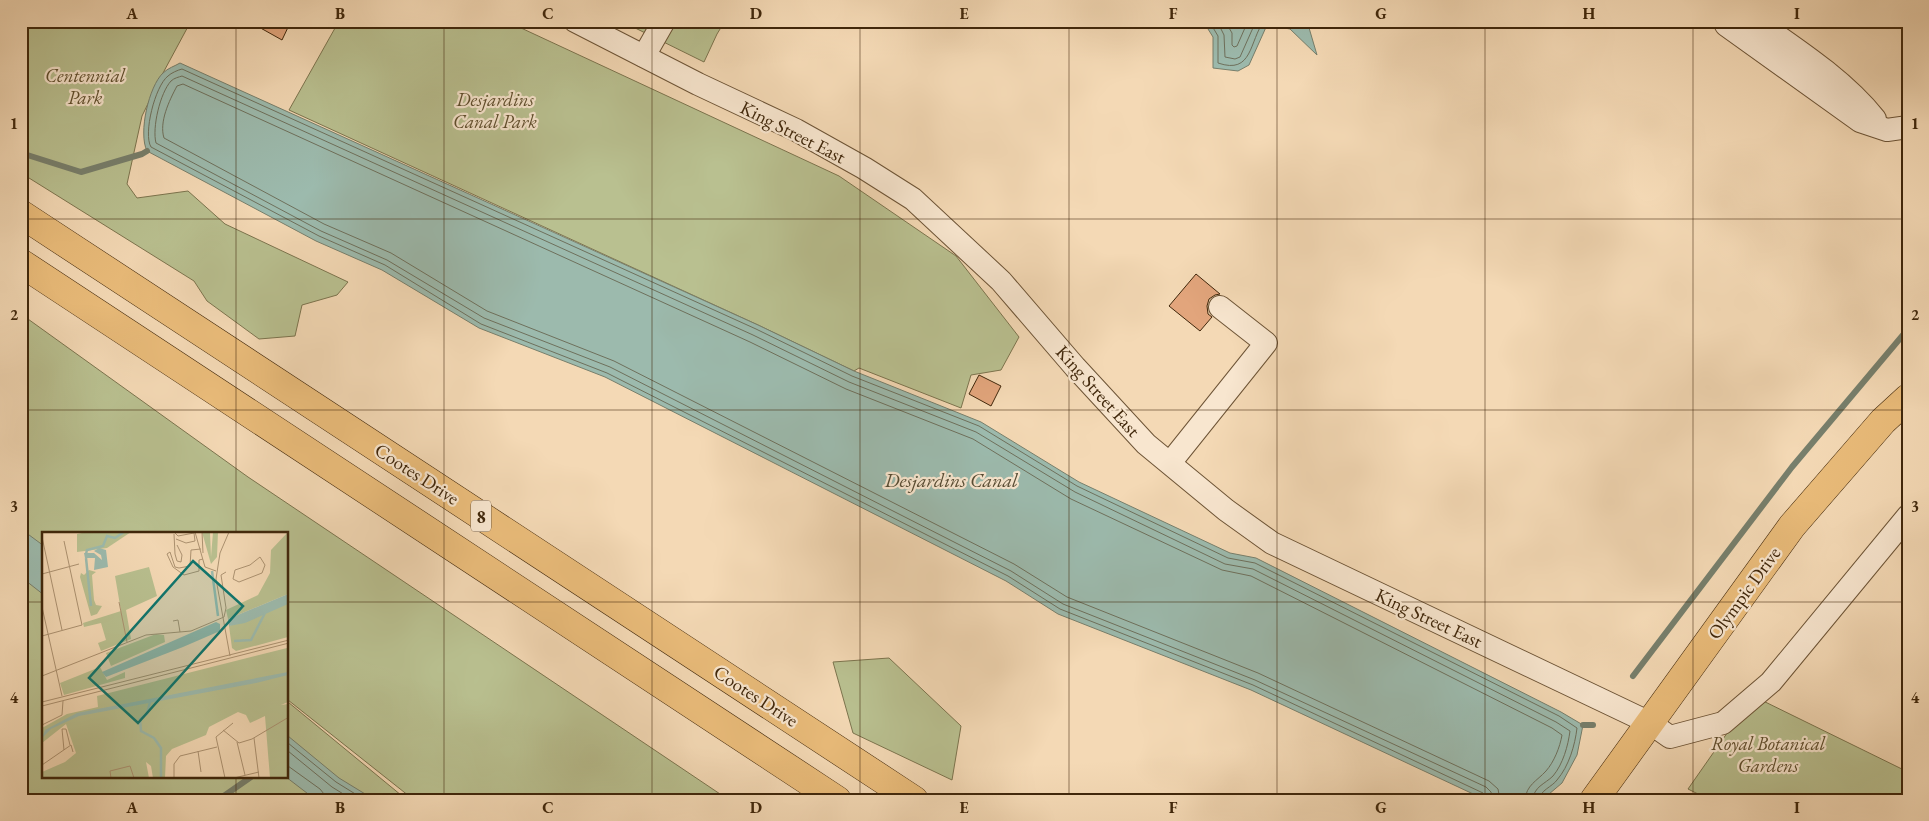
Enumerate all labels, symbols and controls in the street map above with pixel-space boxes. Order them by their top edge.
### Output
text: A [125,3,138,24]
text: B [335,3,345,24]
text: C [542,3,554,24]
text: D [750,3,762,24]
text: E [959,3,969,24]
text: F [1169,3,1178,24]
text: G [1375,3,1387,24]
text: H [1583,3,1596,24]
text: I [1794,3,1800,24]
park label: Centennial Park [45,63,126,110]
park label: Desjardins Canal Park [453,87,537,134]
street label: King Street East [736,95,850,169]
text: 1 [10,113,18,134]
text: 1 [1911,113,1919,134]
text: 2 [10,304,19,325]
text: 2 [1911,304,1920,325]
street label: King Street East [1050,340,1146,442]
street label: Cootes Drive [370,437,464,511]
water label: Desjardins Canal [883,467,1019,493]
text: 3 [10,496,18,517]
text: 3 [1911,496,1919,517]
road number: 8 [471,501,491,532]
inset map [42,532,289,778]
street label: Olympic Drive [1702,542,1786,644]
street label: King Street East [1372,582,1486,654]
street label: Cootes Drive [709,659,803,733]
text: 4 [10,687,19,708]
text: 4 [1911,687,1920,708]
park label: Royal Botanical Gardens [1711,731,1826,778]
text: A [125,797,138,818]
text: B [335,797,345,818]
text: C [542,797,554,818]
text: D [750,797,762,818]
text: E [959,797,969,818]
text: F [1169,797,1178,818]
text: G [1375,797,1387,818]
text: H [1583,797,1596,818]
text: I [1794,797,1800,818]

